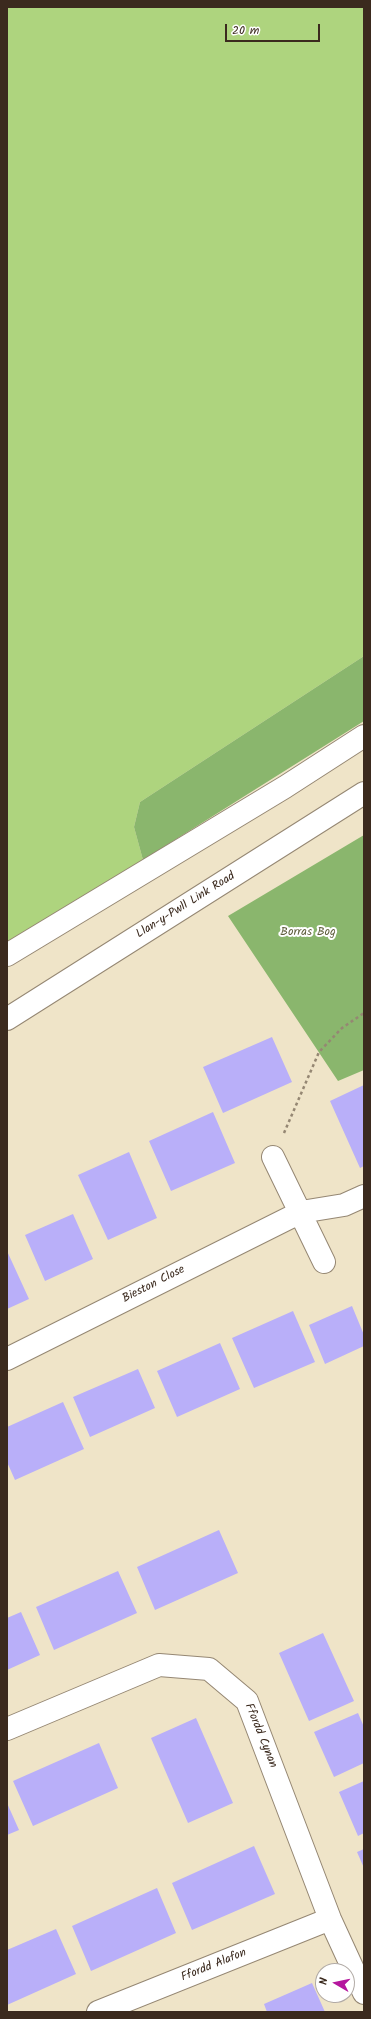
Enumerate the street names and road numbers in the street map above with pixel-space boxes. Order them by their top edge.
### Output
street label: Llan-y-Pwll Link Road [134,870,238,942]
street label: Bieston Close [120,1263,188,1307]
street label: Ffordd Cynan [241,1702,279,1770]
street label: Ffordd Alafon [179,1946,249,1986]

